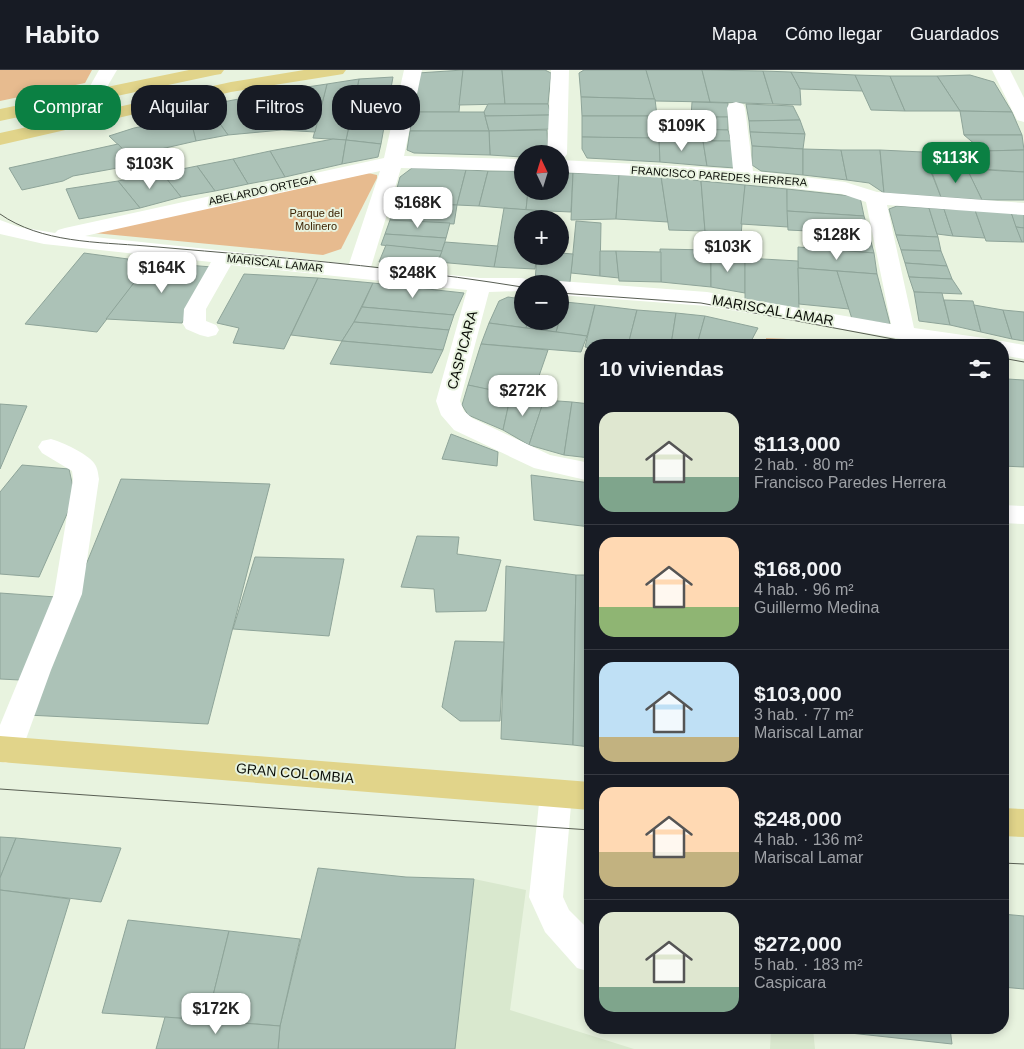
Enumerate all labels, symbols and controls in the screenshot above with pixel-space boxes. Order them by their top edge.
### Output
text: Habito [25,21,100,48]
text: Mapa [712,24,757,44]
text: Cómo llegar [785,24,882,44]
text: Guardados [910,24,999,44]
chip: Comprar [15,85,121,130]
chip: Alquilar [131,85,227,130]
chip: Filtros [237,85,322,130]
chip: Nuevo [332,85,420,130]
pin: $109K [647,109,717,152]
text: $109K [658,117,706,134]
pin: $113K [921,142,991,184]
north arrow [514,145,569,200]
map controls [514,145,569,330]
pin: $103K [115,148,185,190]
text: $113K [933,149,979,166]
text: $103K [126,155,174,172]
street label: FRANCISCO PAREDES HERRERA [631,164,808,188]
street label: ABELARDO ORTEGA [207,173,317,207]
pin: $168K [383,186,453,229]
text: $168K [394,194,442,211]
park label: Parque del Molinero [289,207,343,232]
button: + [514,210,569,265]
pin: $128K [802,218,872,261]
text: $128K [813,226,861,243]
pin: $103K [693,230,763,273]
text: $103K [704,238,752,255]
pin: $164K [127,252,197,294]
street label: MARISCAL LAMAR [226,252,324,274]
pin: $248K [378,256,448,299]
text: $164K [138,259,186,276]
text: $248K [389,264,437,281]
button: − [514,275,569,330]
street label: MARISCAL LAMAR [711,291,835,329]
street label: CASPICARA [444,308,480,391]
icon: filters [966,355,994,383]
text: 10 viviendas [599,357,724,380]
pin: $272K [488,374,558,417]
text: $272K [499,382,547,399]
icon: home [639,432,699,492]
text: $113,000 [754,432,840,455]
text: 2 hab. · 80 m² [754,456,854,473]
text: Francisco Paredes Herrera [754,474,946,491]
icon: home [639,557,699,617]
text: $168,000 [754,557,842,580]
text: 4 hab. · 96 m² [754,581,854,598]
text: Guillermo Medina [754,599,879,616]
icon: home [639,682,699,742]
text: $103,000 [754,682,842,705]
text: 3 hab. · 77 m² [754,706,854,723]
text: Mariscal Lamar [754,724,863,741]
street label: GRAN COLOMBIA [235,760,355,786]
icon: home [639,807,699,867]
text: $248,000 [754,807,842,830]
text: 4 hab. · 136 m² [754,831,863,848]
text: Mariscal Lamar [754,849,863,866]
icon: home [639,932,699,992]
text: $272,000 [754,932,842,955]
text: 5 hab. · 183 m² [754,956,863,973]
text: Caspicara [754,974,826,991]
pin: $172K [181,992,251,1035]
text: $172K [192,1000,240,1017]

